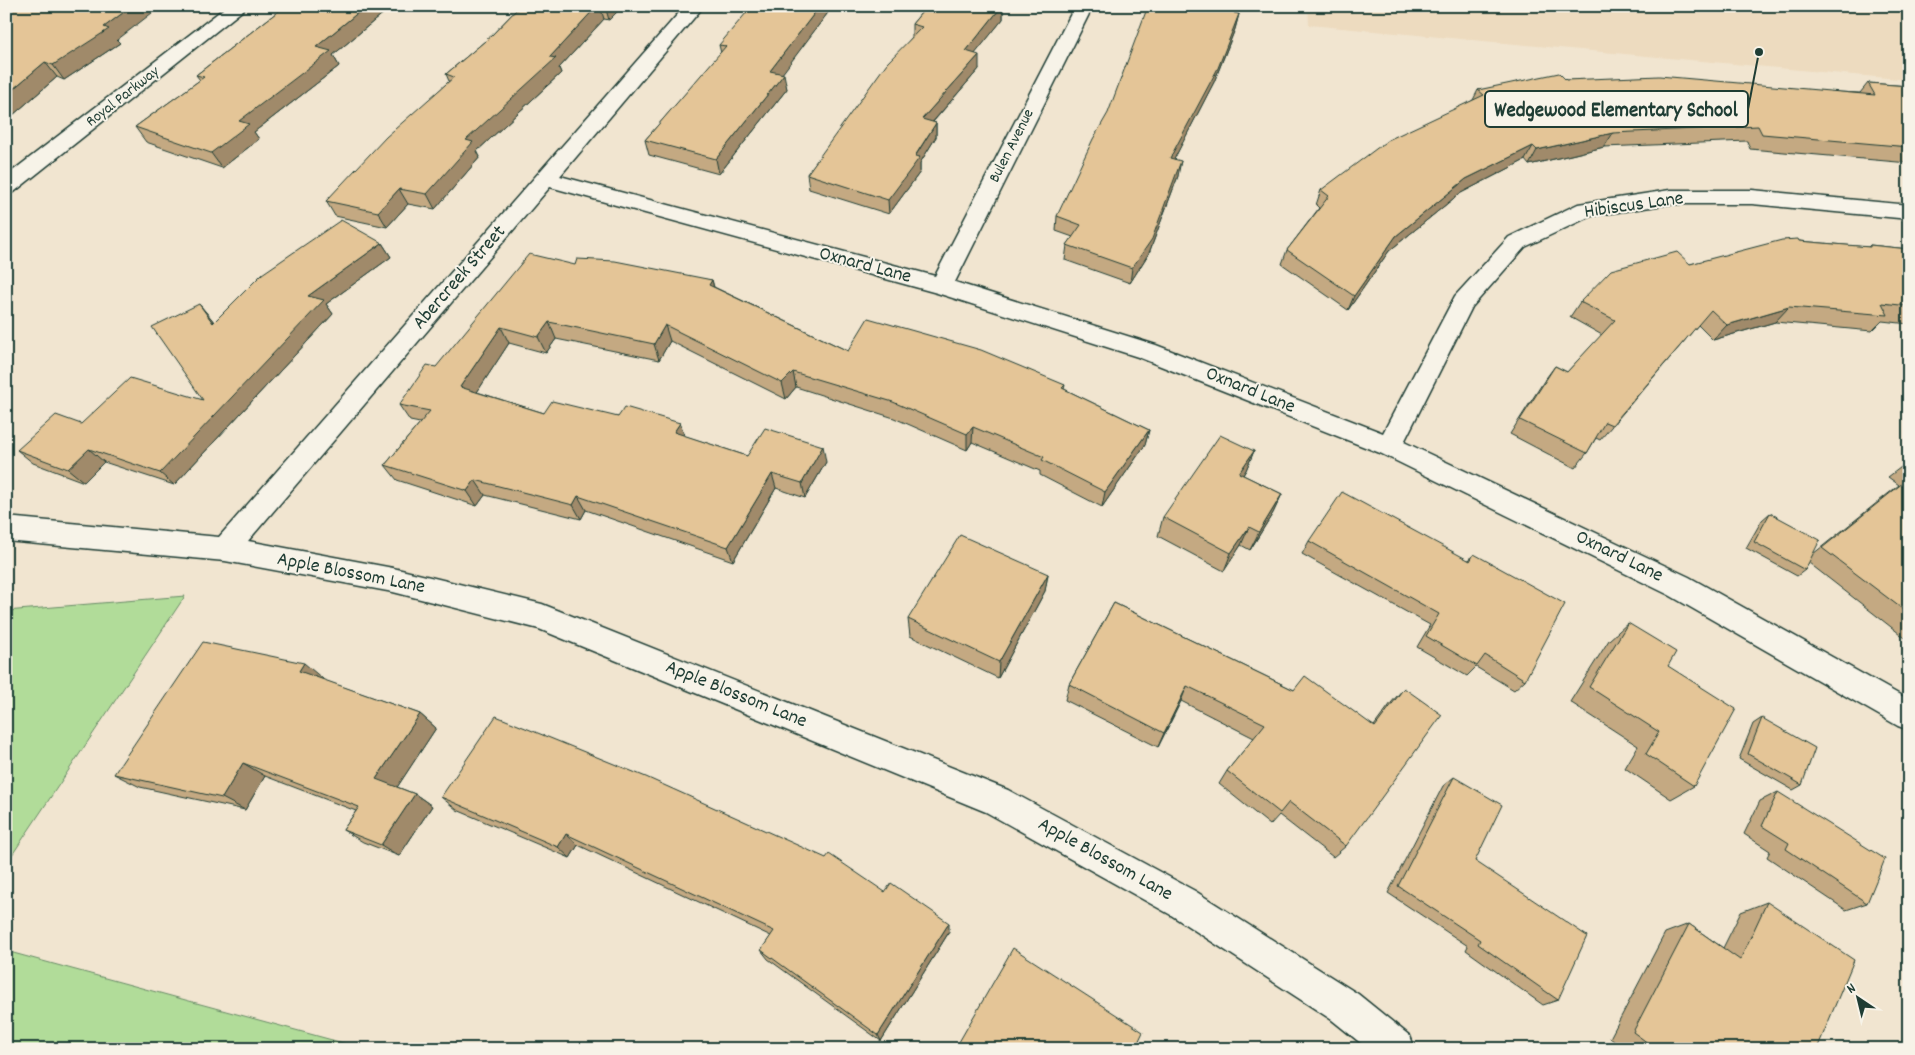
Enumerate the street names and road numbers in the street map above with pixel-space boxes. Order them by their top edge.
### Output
street label: Royal Parkway [81,61,165,133]
street label: Bulen Avenue [984,105,1040,187]
street label: Hibiscus Lane [1583,185,1686,227]
street label: Abercreek Street [407,220,513,336]
street label: Oxnard Lane [816,240,914,292]
street label: Oxnard Lane [1201,360,1299,422]
street label: Oxnard Lane [1570,524,1668,590]
street label: Apple Blossom Lane [275,546,428,602]
street label: Apple Blossom Lane [661,654,811,736]
street label: Apple Blossom Lane [1032,811,1178,909]

